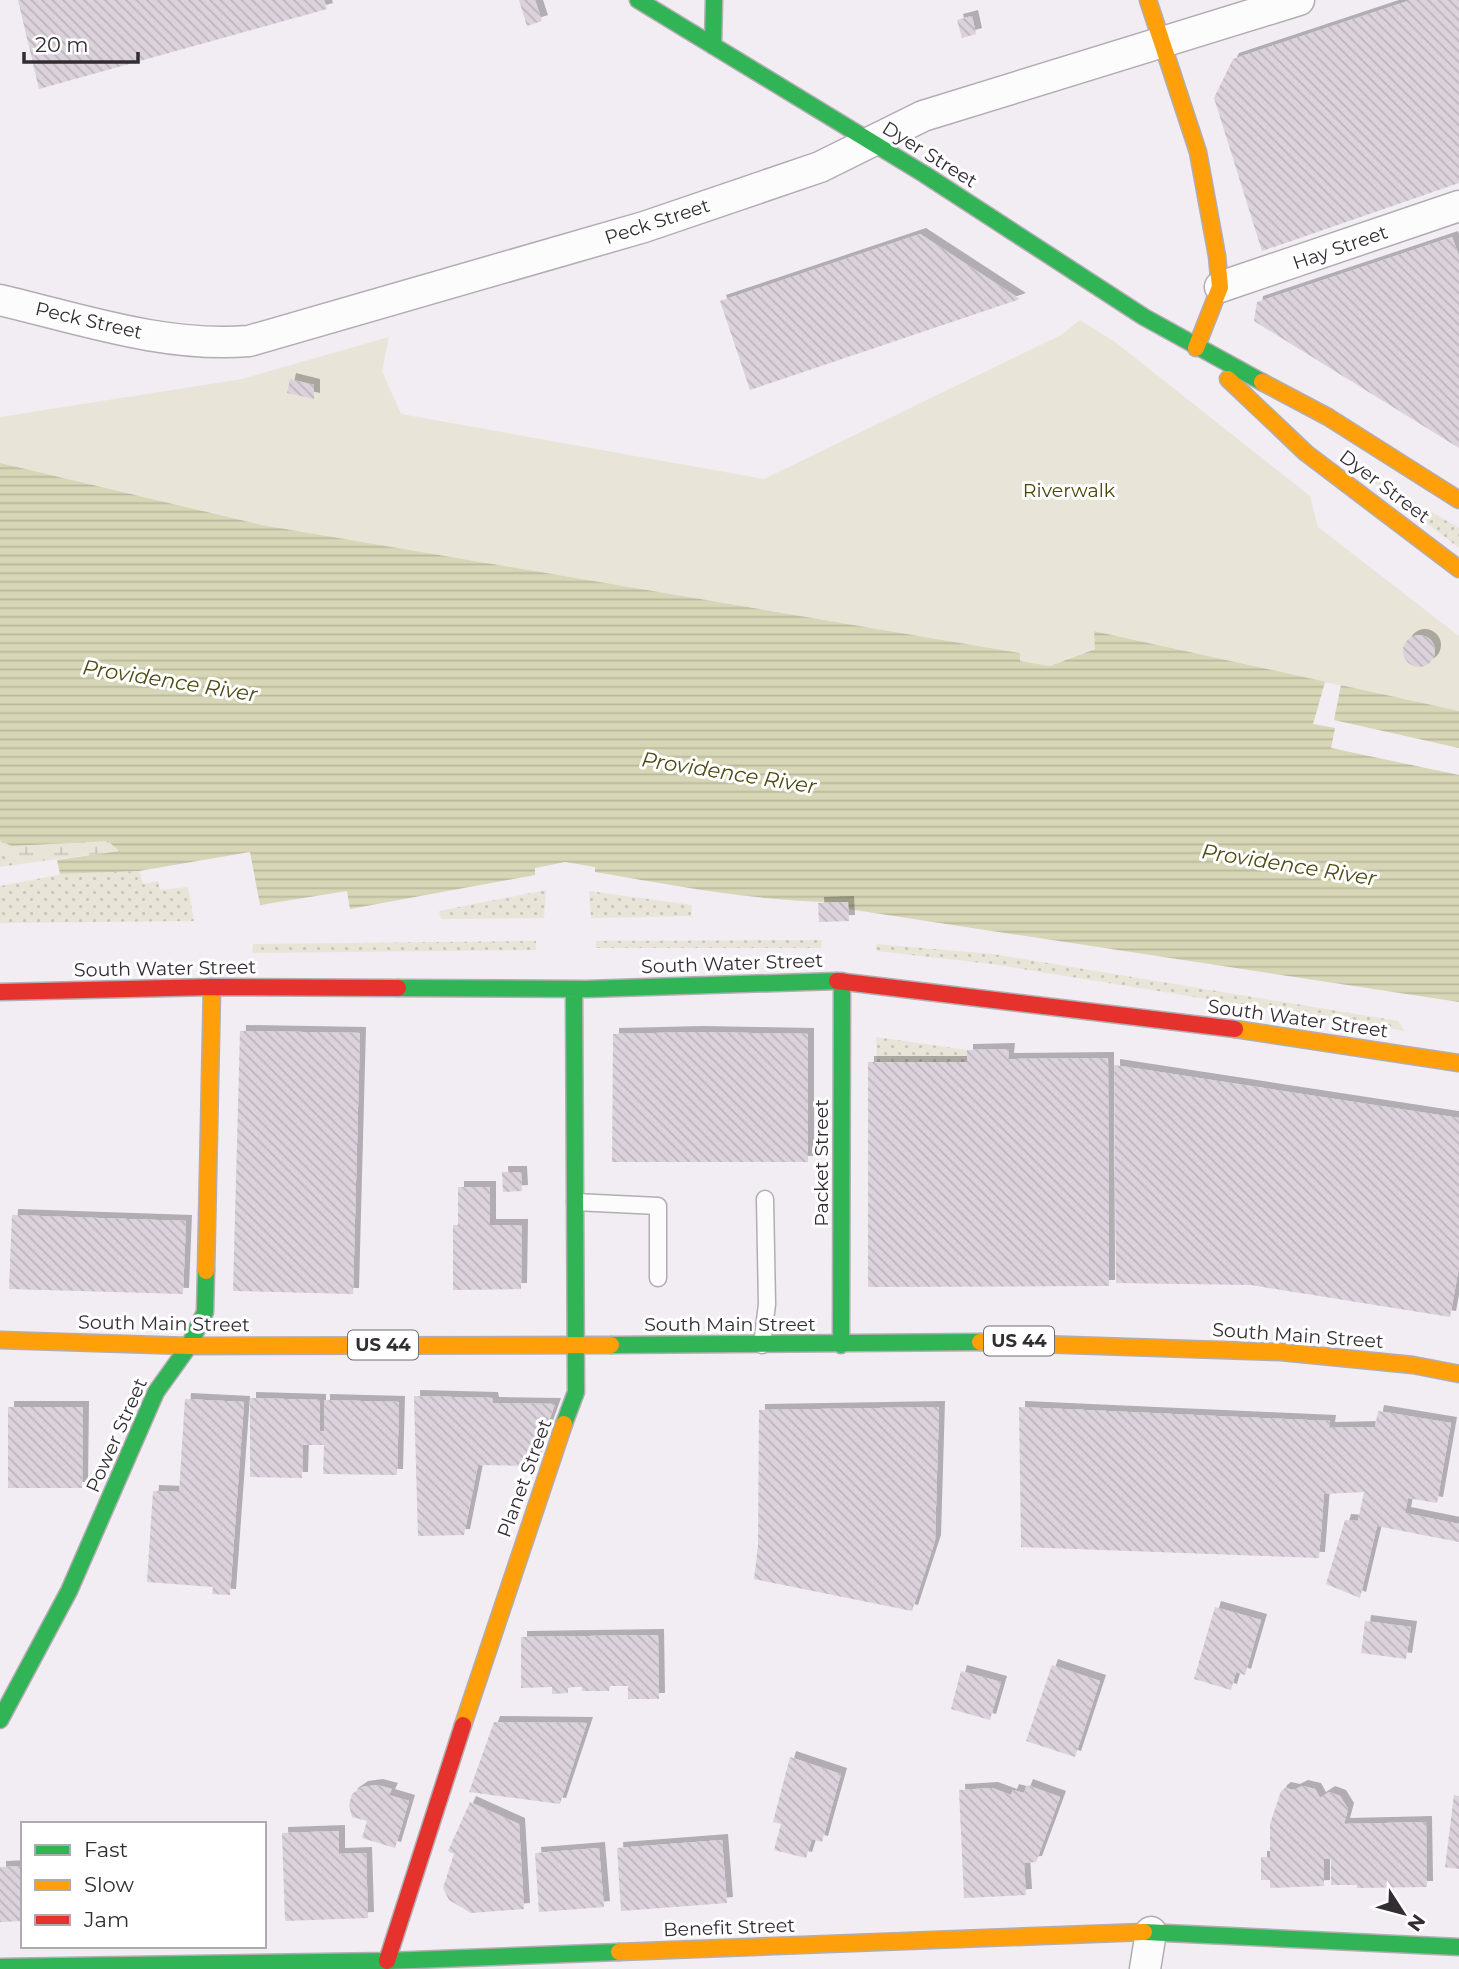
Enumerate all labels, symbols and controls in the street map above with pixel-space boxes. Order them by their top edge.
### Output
scale bar [24,21,138,65]
text: 20 m [35,32,89,57]
street label: Dyer Street [878,116,982,193]
street label: Peck Street [602,194,713,249]
street label: Hay Street [1290,220,1391,274]
street label: Peck Street [33,297,145,344]
street label: Dyer Street [1335,445,1435,528]
park label: Riverwalk [1023,479,1116,502]
water label: Providence River [81,654,260,707]
water label: Providence River [640,746,819,799]
water label: Providence River [1200,838,1379,891]
street label: South Water Street [641,949,824,978]
street label: South Water Street [74,955,256,982]
street label: South Water Street [1206,994,1390,1043]
street label: Packet Street [810,1099,833,1227]
street label: South Main Street [78,1311,250,1337]
street label: South Main Street [644,1313,816,1336]
street label: South Main Street [1212,1318,1385,1353]
road number: US 44 [984,1326,1054,1356]
road number: US 44 [348,1330,418,1360]
street label: Power Street [81,1374,152,1496]
street label: Planet Street [492,1416,557,1541]
legend [21,1822,266,1948]
text: Fast [84,1837,128,1862]
text: Slow [84,1872,134,1897]
north arrow [1368,1878,1438,1948]
text: Jam [83,1907,129,1932]
text: N [1403,1910,1430,1936]
street label: Benefit Street [663,1914,796,1941]

